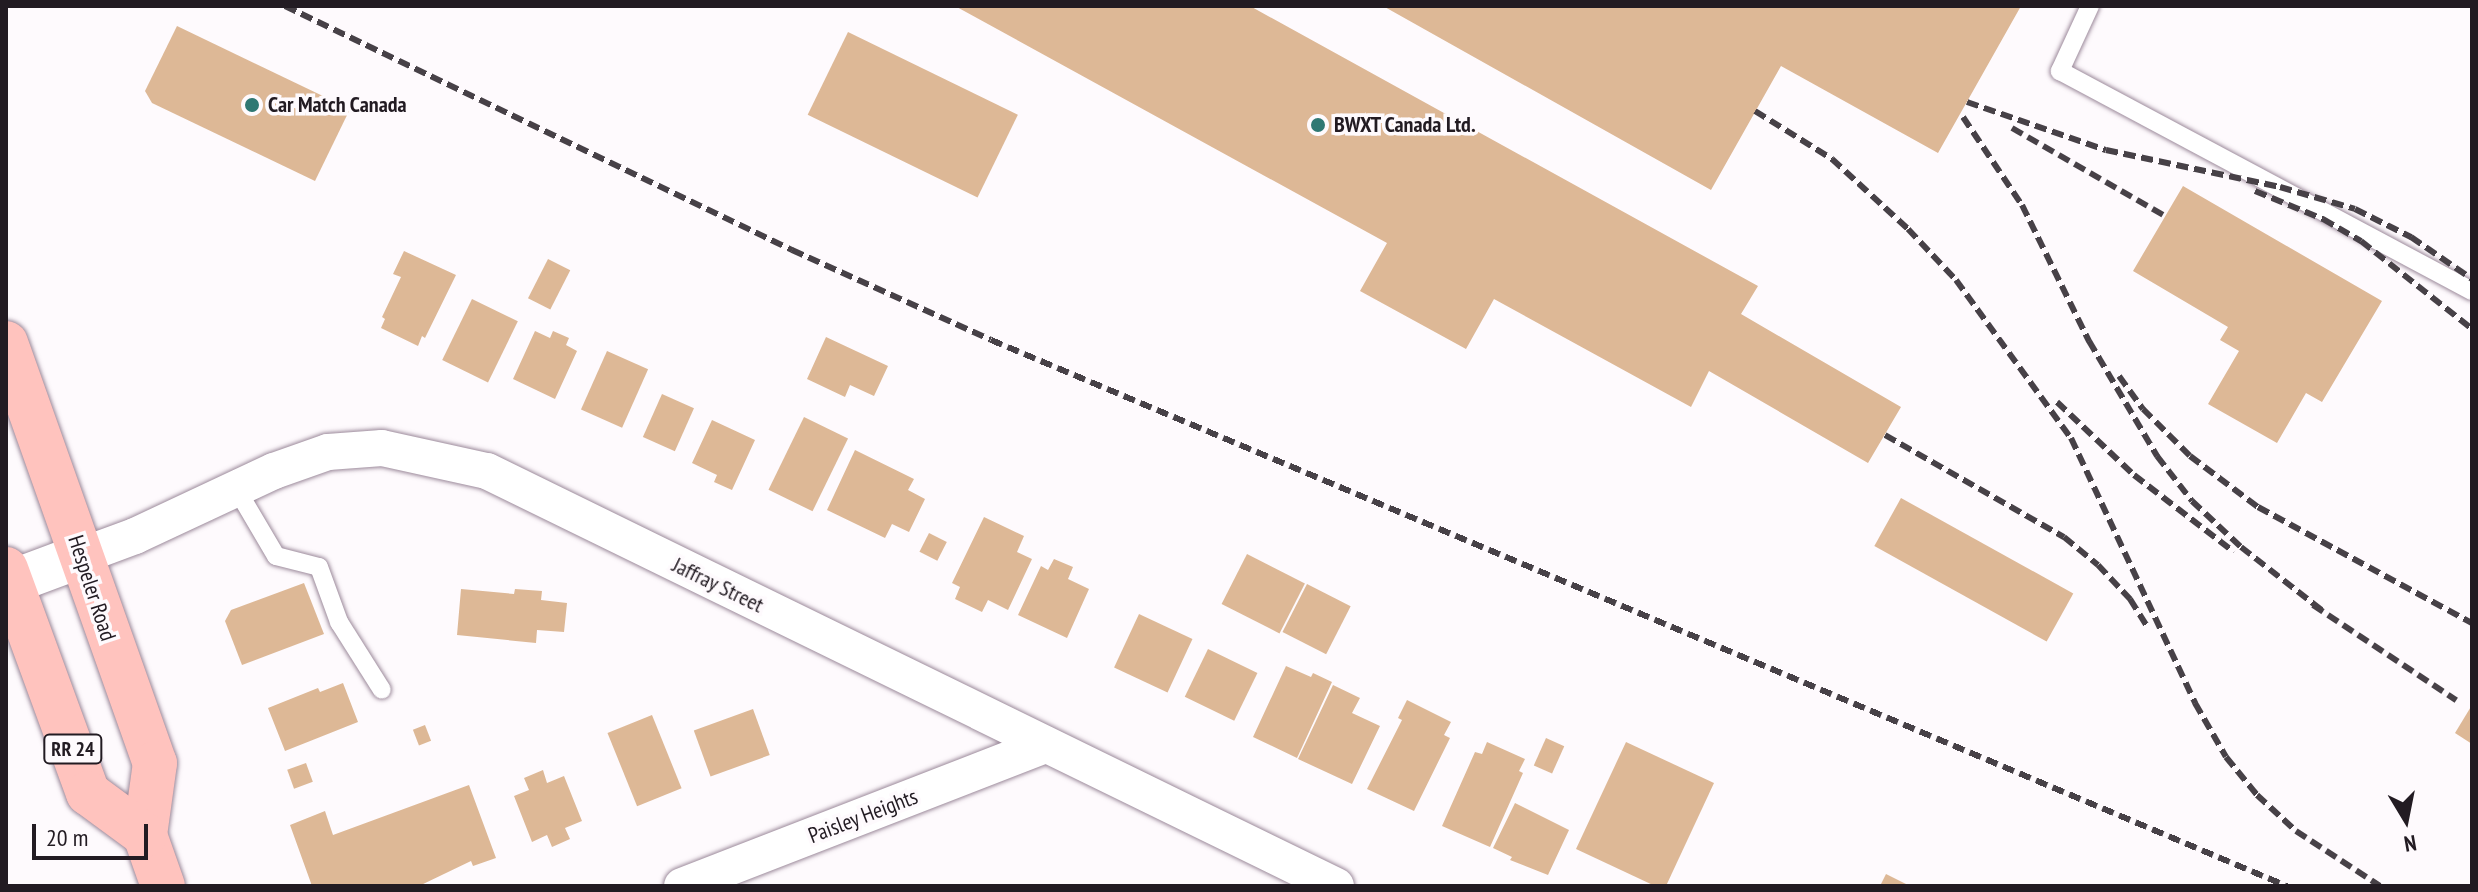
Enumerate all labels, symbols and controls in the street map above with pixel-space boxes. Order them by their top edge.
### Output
place label: Car Match Canada [268,92,407,118]
marker: Car Match Canada [243,96,261,114]
place label: BWXT Canada Ltd. [1334,112,1477,138]
marker: BWXT Canada Ltd. [1309,116,1327,134]
street label: Hespeler Road [63,532,121,644]
street label: Jaffray Street [668,551,768,619]
road number: RR 24 [43,733,103,765]
north arrow [2366,780,2446,860]
street label: Paisley Heights [804,783,922,849]
scale bar [36,808,152,858]
text: 20 m [46,822,88,853]
text: N [2402,829,2418,858]

